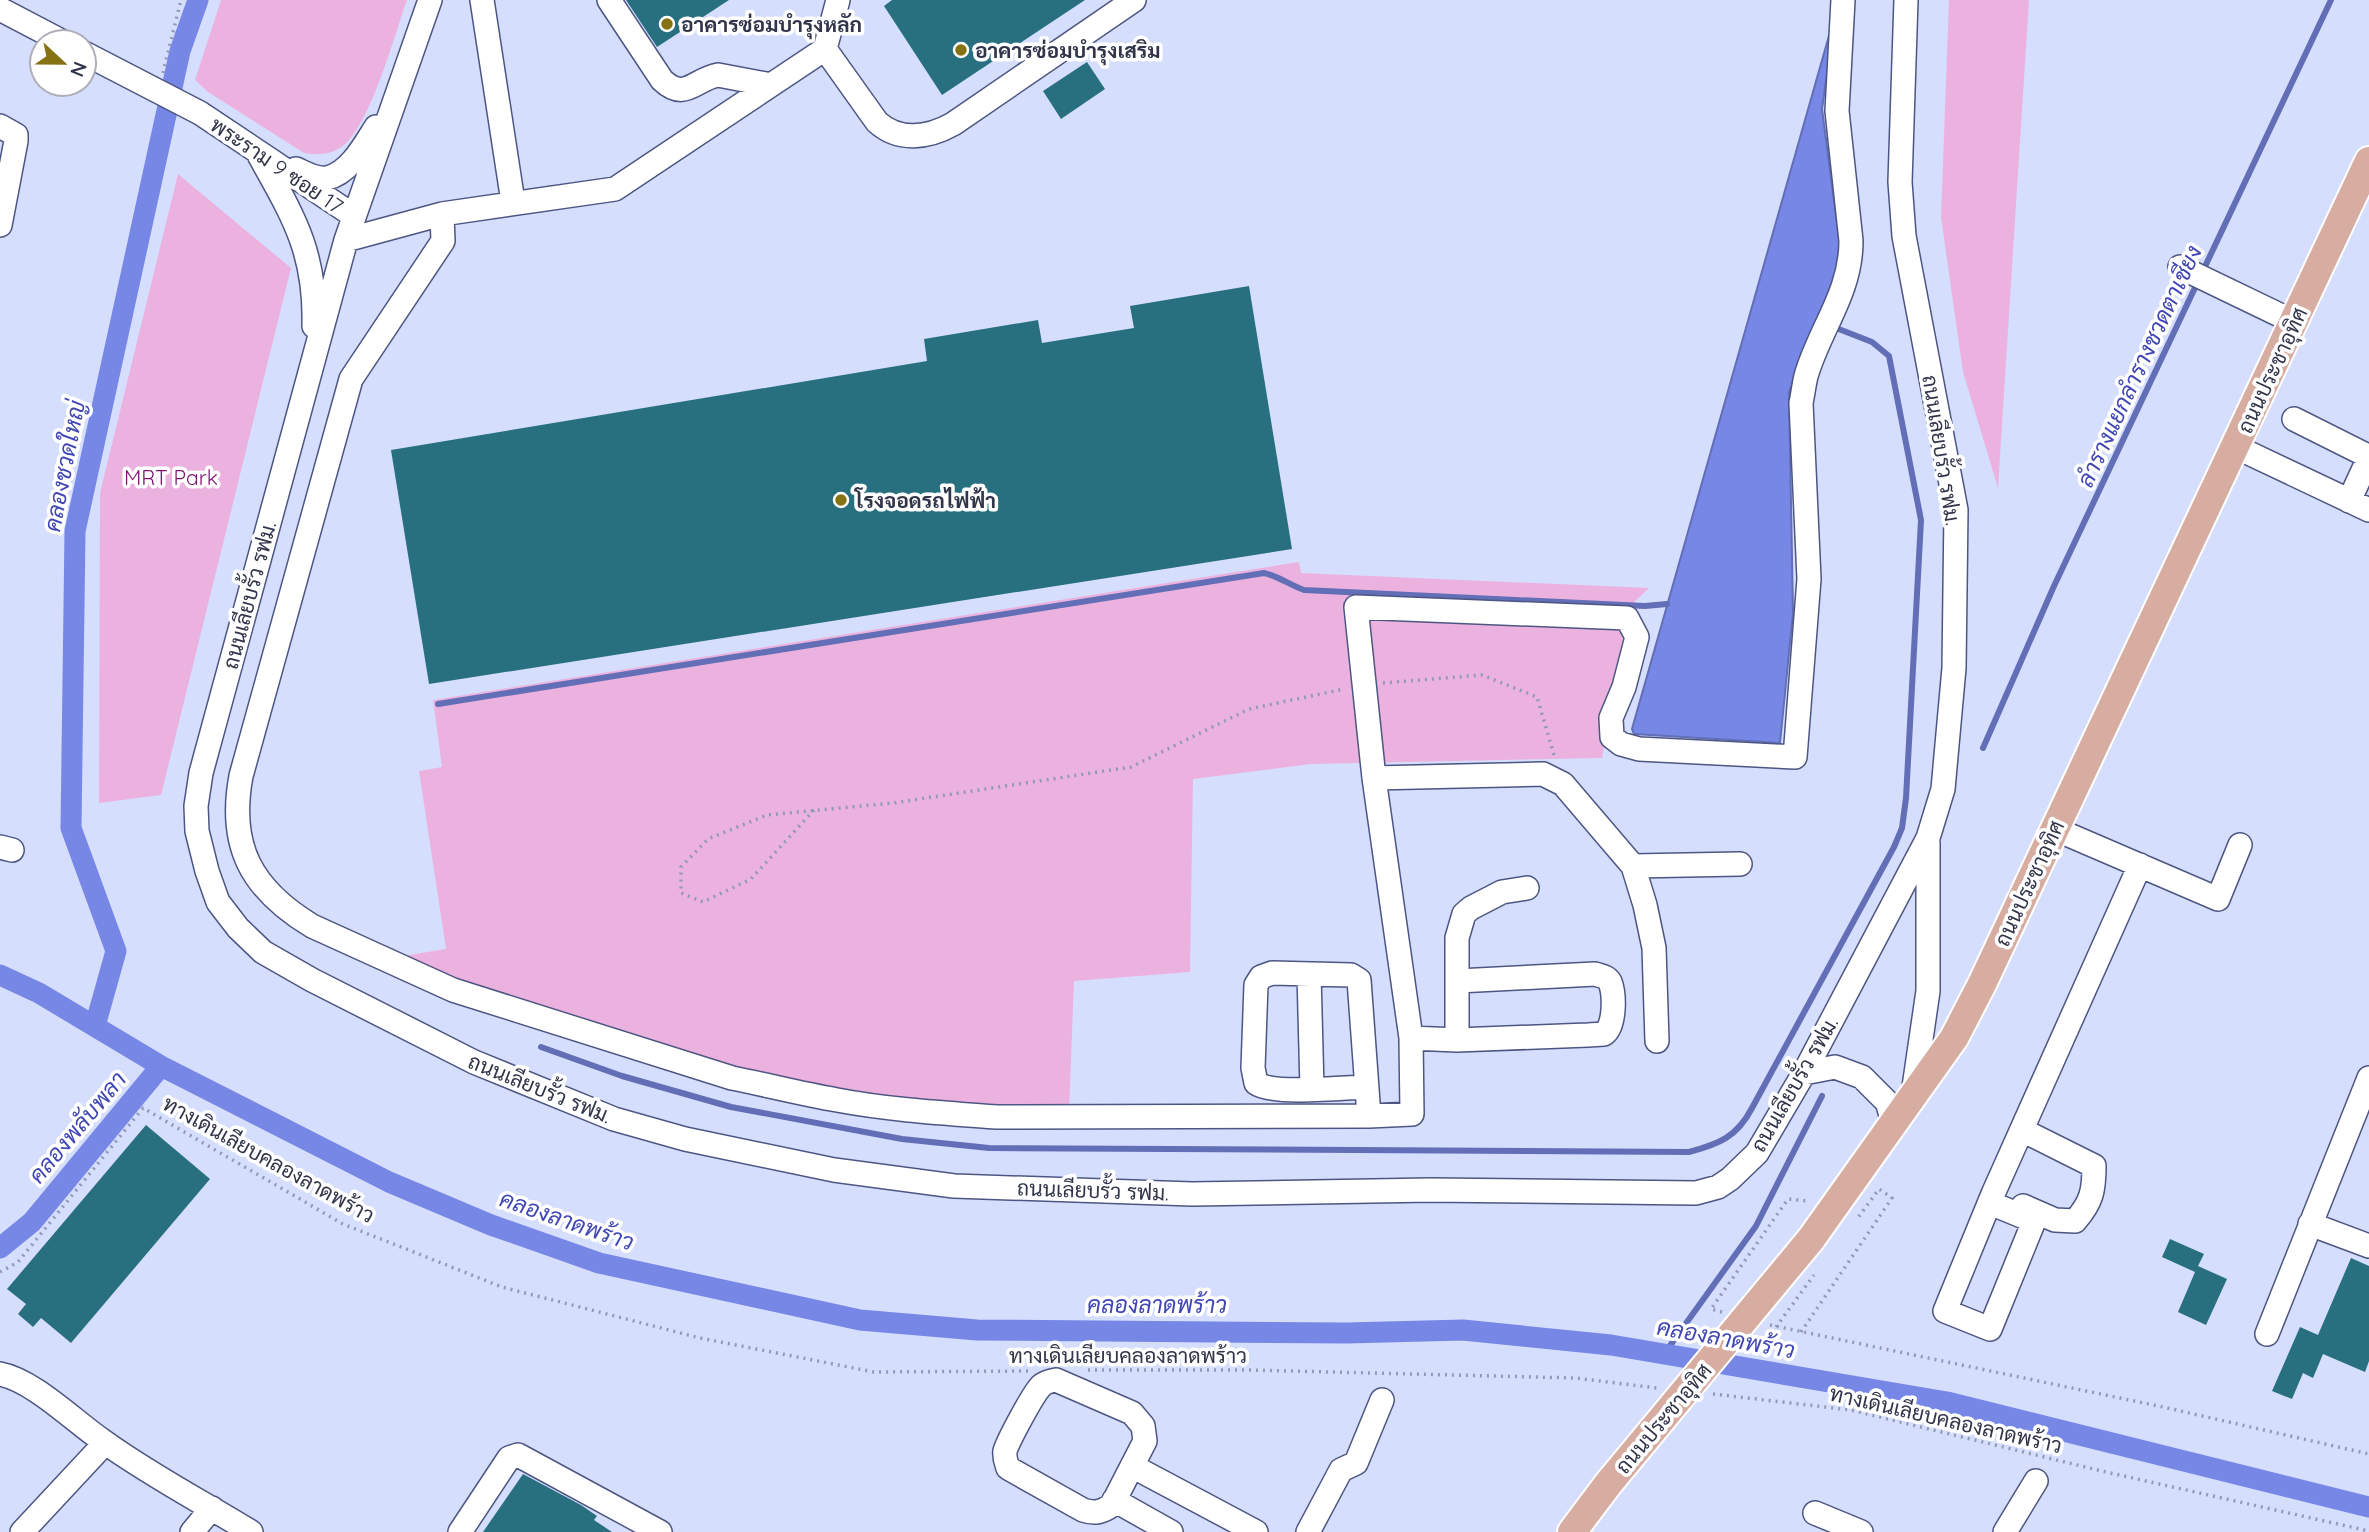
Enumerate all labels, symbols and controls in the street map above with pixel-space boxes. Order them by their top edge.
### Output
place label: อาคารซ่อมบำรุงหลัก [681,11,862,40]
marker: อาคารซ่อมบำรุงหลัก [659,16,675,32]
north arrow [28,28,98,98]
place label: อาคารซ่อมบำรุงเสริม [975,37,1161,66]
marker: อาคารซ่อมบำรุงเสริม [953,42,969,58]
text: N [65,58,93,80]
street label: พระราม 9 ซอย 17 [206,111,348,219]
water label: ลำรางแยกลำรางชวดตาเชียง [2070,241,2208,491]
street label: ถนนประชาอุทิศ [2232,303,2314,438]
street label: ถนนเลียบรั้ว รฟม. [1917,372,1972,527]
water label: คลองชวดใหญ่ [36,397,91,534]
park label: MRT Park [124,464,218,490]
place label: โรงจอดรถไฟฟ้า [853,487,996,513]
marker: โรงจอดรถไฟฟ้า [833,492,849,508]
street label: ถนนเลียบรั้ว รฟม. [212,517,281,672]
street label: ถนนประชาอุทิศ [1989,816,2071,951]
street label: ถนนเลียบรั้ว รฟม. [1740,1009,1843,1156]
street label: ถนนเลียบรั้ว รฟม. [465,1043,617,1128]
water label: คลองพลับพลา [22,1065,132,1189]
street label: ทางเดินเลียบคลองลาดพร้าว [159,1090,379,1228]
street label: ถนนเลียบรั้ว รฟม. [1017,1169,1170,1206]
water label: คลองลาดพร้าว [496,1184,638,1256]
water label: คลองลาดพร้าว [1087,1290,1227,1319]
water label: คลองลาดพร้าว [1655,1312,1797,1364]
street label: ทางเดินเลียบคลองลาดพร้าว [1009,1342,1247,1368]
street label: ถนนประชาอุทิศ [1609,1358,1718,1480]
street label: ทางเดินเลียบคลองลาดพร้าว [1827,1380,2065,1458]

